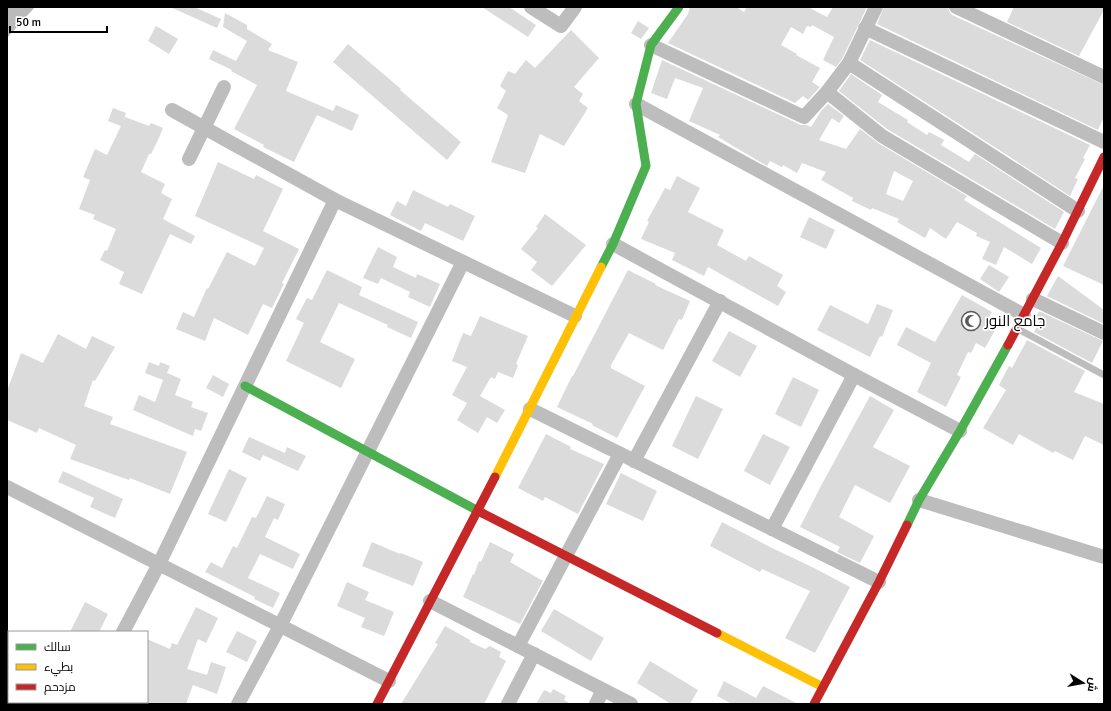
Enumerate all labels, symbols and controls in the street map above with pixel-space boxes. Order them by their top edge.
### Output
scale bar [10,8,107,34]
text: 50 m [16,15,41,30]
mosque icon: جامع النور [960,310,982,332]
place label: جامع النور [984,312,1045,332]
legend [8,631,148,703]
text: سالك [44,640,71,655]
text: بطيء [44,660,73,677]
north arrow [1063,663,1103,703]
text: ش [1085,677,1100,693]
text: مزدحم [44,680,76,695]

